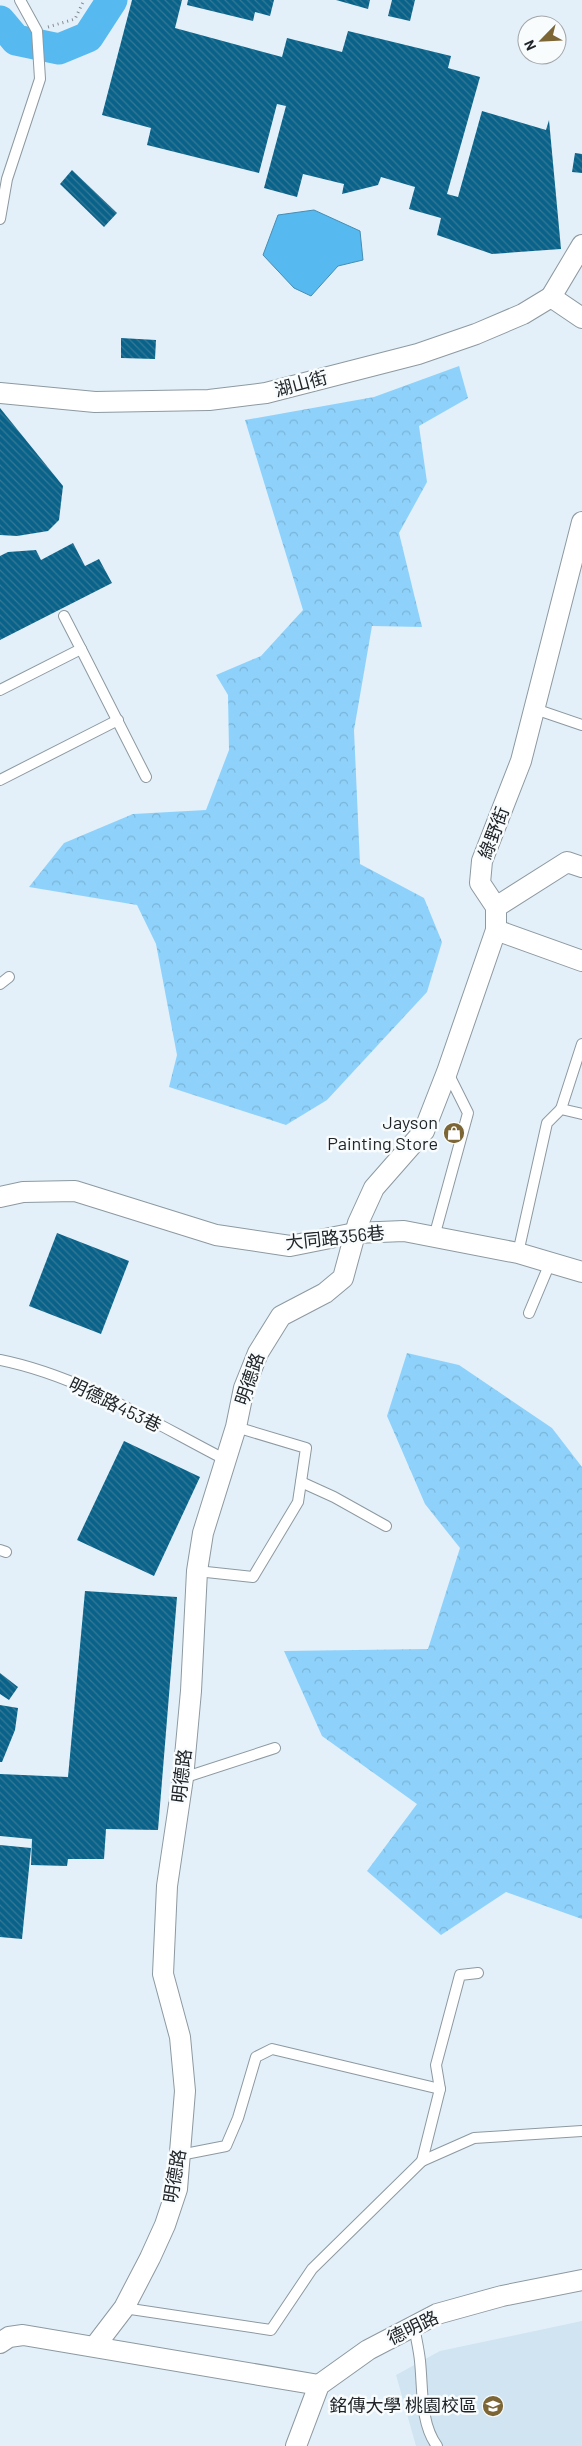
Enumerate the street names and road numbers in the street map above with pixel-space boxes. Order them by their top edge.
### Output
street label: 湖山街 [272,365,330,401]
street label: 綠野街 [473,803,513,862]
street label: 大同路356巷 [284,1221,386,1253]
street label: 明德路 [230,1350,268,1408]
street label: 明德路453巷 [65,1372,165,1436]
street label: 明德路 [167,1748,195,1804]
street label: 明德路 [158,2147,190,2204]
street label: 德明路 [383,2305,442,2349]

